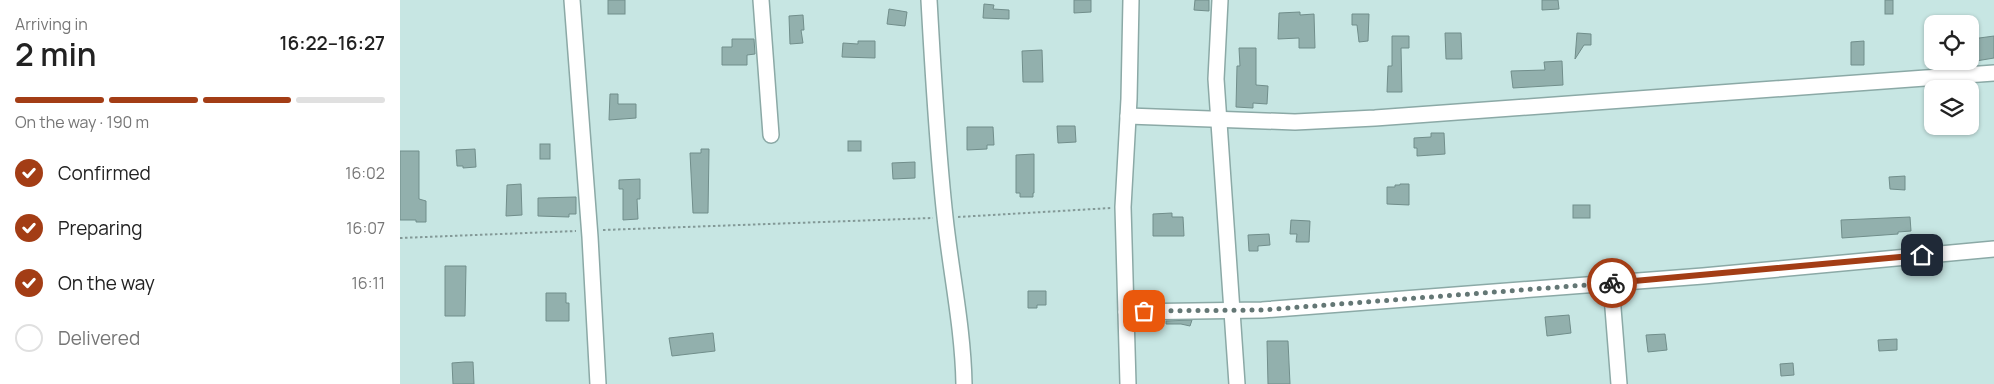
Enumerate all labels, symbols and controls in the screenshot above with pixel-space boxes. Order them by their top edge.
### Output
text: Arriving in [15,13,88,35]
map controls [1924,15,1979,135]
button: locate [1924,15,1979,70]
text: 16:22–16:27 [279,30,385,56]
text: 2 min [15,32,97,76]
button: layers [1924,80,1979,135]
text: On the way · 190 m [15,111,149,133]
icon: check [15,159,43,187]
text: Confirmed [58,160,151,186]
text: 16:02 [345,162,385,184]
icon: check [15,214,43,242]
text: Preparing [58,215,143,241]
text: 16:07 [346,217,385,239]
pin [1901,234,1943,276]
icon: home [1908,241,1936,269]
courier [1587,258,1637,308]
icon: check [15,269,43,297]
icon: bike [1598,269,1626,297]
text: On the way [58,270,155,296]
text: 16:11 [352,272,385,294]
pin [1123,290,1165,332]
icon: bag [1130,297,1158,325]
text: Delivered [58,325,140,351]

